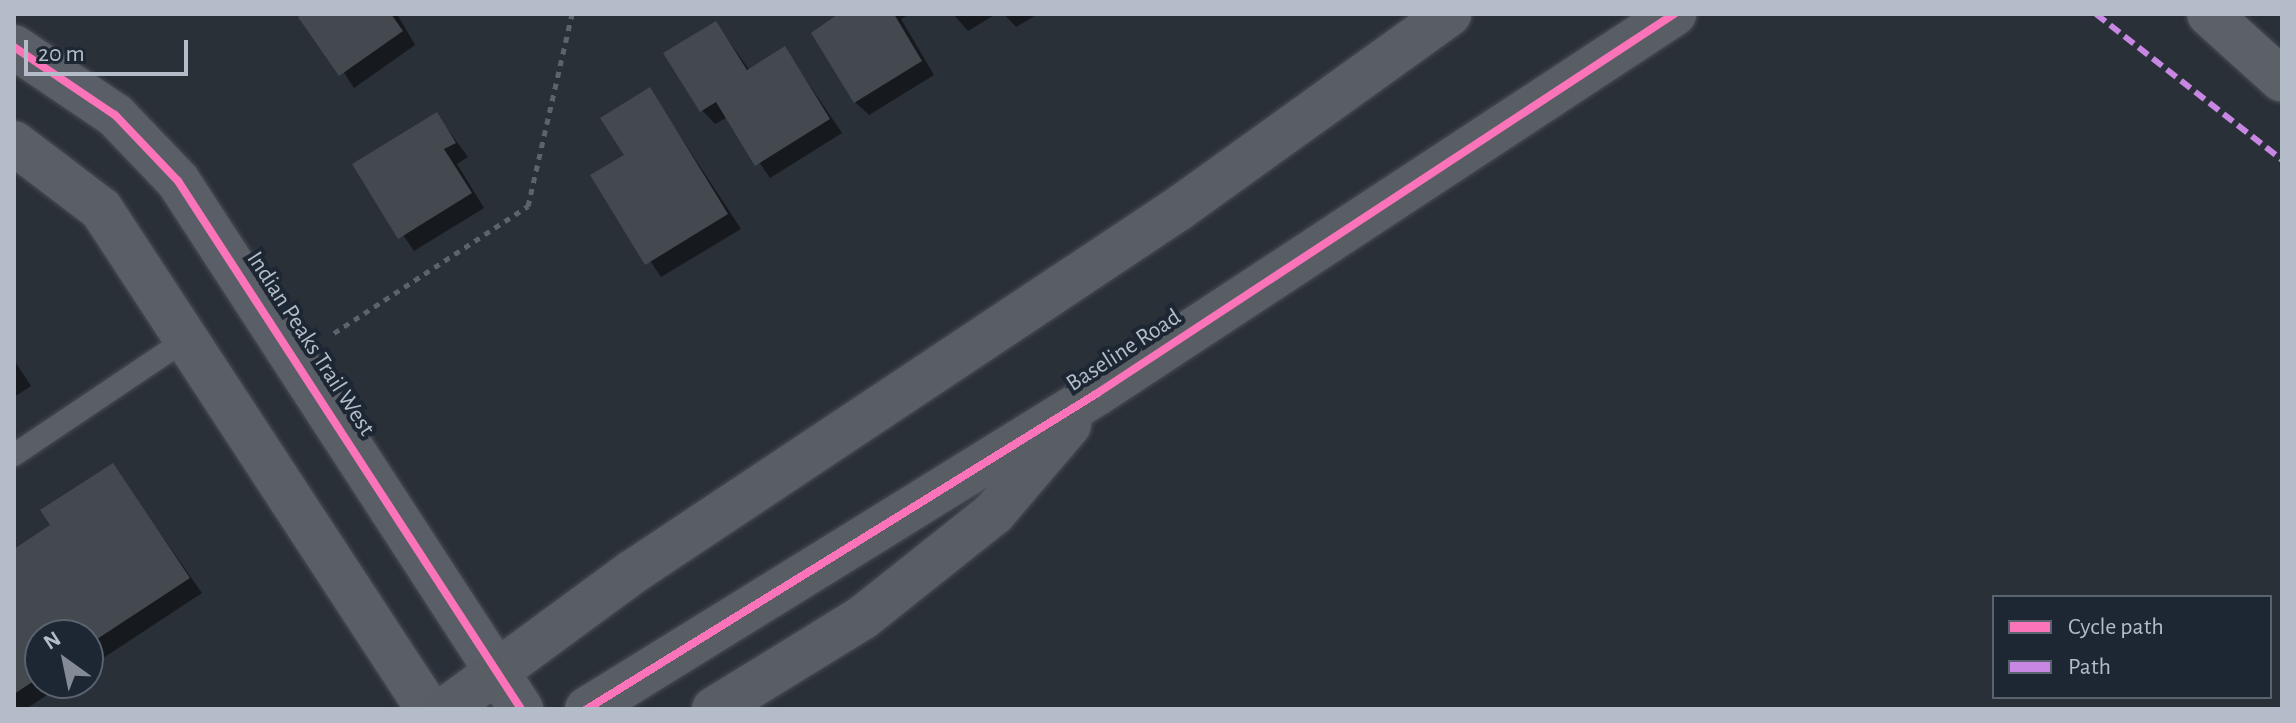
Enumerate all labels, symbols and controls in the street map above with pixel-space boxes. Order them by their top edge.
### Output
scale bar [28,24,192,74]
text: 20 m [38,42,85,66]
street label: Indian Peaks Trail West [240,246,380,442]
street label: Baseline Road [1061,303,1187,399]
legend [1992,595,2272,699]
text: Cycle path [2068,615,2164,639]
north arrow [24,619,104,699]
text: N [40,627,64,654]
text: Path [2068,655,2111,679]

